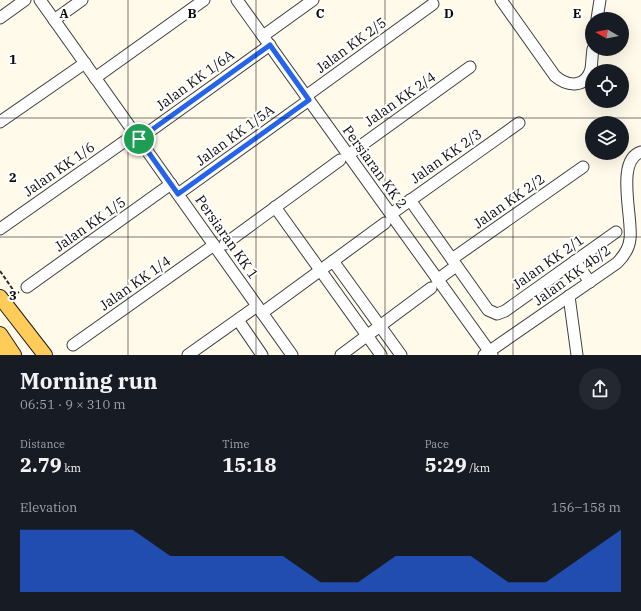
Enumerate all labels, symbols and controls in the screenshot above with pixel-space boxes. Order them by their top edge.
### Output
text: A [59,5,69,22]
text: B [187,5,197,22]
text: C [316,5,325,22]
text: D [444,5,454,22]
text: E [573,5,581,22]
north arrow [585,12,629,56]
map controls [585,12,629,160]
street label: Jalan KK 2/5 [312,13,390,77]
street label: Jalan KK 1/6A [152,45,238,114]
text: 1 [9,51,17,68]
button: locate [585,64,629,108]
street label: Jalan KK 2/4 [361,68,439,130]
street label: Jalan KK 1/5A [192,100,278,169]
button: layers [585,116,629,160]
pin [122,122,156,156]
street label: Persiaran KK 2 [339,122,411,212]
street label: Jalan KK 2/3 [407,125,485,187]
icon: arrive [128,128,150,150]
street label: Jalan KK 1/6 [20,138,98,200]
text: 2 [9,169,17,186]
street label: Jalan KK 2/2 [470,170,548,232]
street label: Persiaran KK 1 [191,191,263,283]
street label: Jalan KK 1/5 [51,193,129,255]
street label: Jalan KK 2/1 [509,231,587,293]
street label: Jalan KK 4b/2 [530,241,614,309]
street label: Jalan KK 1/4 [96,252,174,314]
text: 3 [9,287,17,304]
text: Morning run [20,366,158,395]
button: share [579,368,621,410]
text: 06:51 · 9 × 310 m [20,396,126,413]
text: Distance [20,437,65,451]
text: Time [222,437,249,451]
text: Pace [425,437,449,451]
text: 2.79 [20,451,62,478]
text: 15:18 [222,451,276,478]
text: 5:29 [425,451,467,478]
text: km [62,461,81,475]
text: /km [467,461,490,475]
text: Elevation [20,499,77,516]
text: 156–158 m [551,499,621,516]

